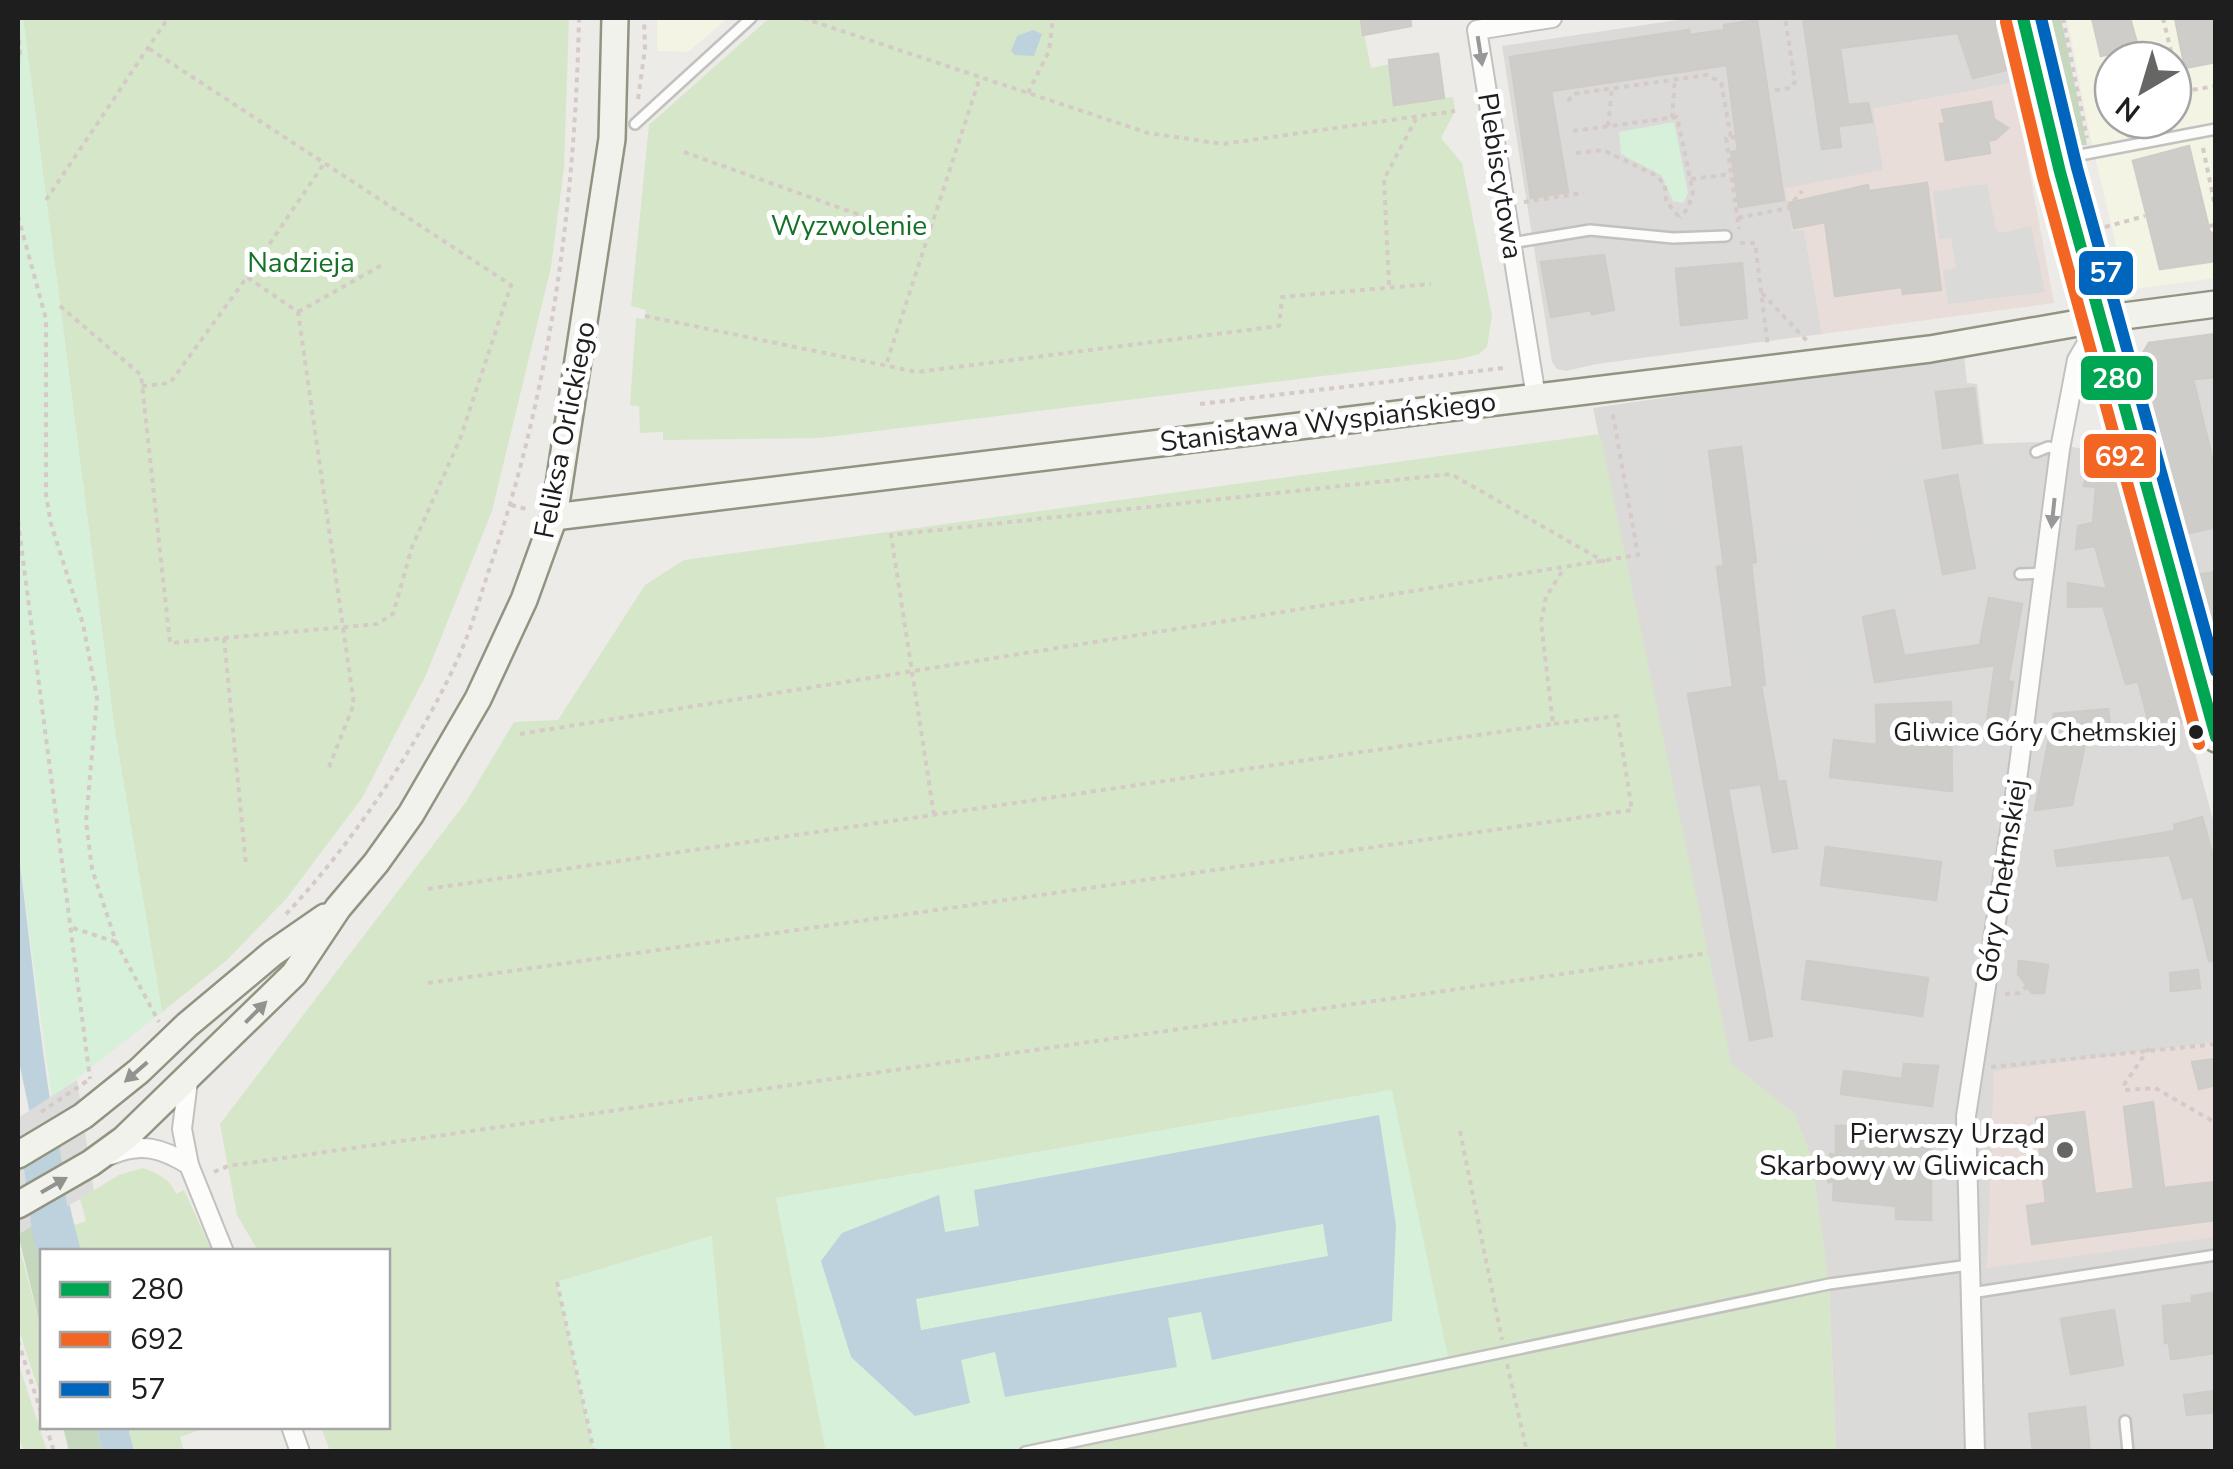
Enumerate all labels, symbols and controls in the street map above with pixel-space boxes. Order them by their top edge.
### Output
one-way arrow [1473,36,1489,67]
north arrow [2093,40,2193,140]
text: N [2108,87,2148,130]
street label: Plebiscytowa [1468,90,1532,262]
park label: Wyzwolenie [771,207,927,245]
park label: Nadzieja [247,244,355,282]
line badge: 57 [2077,249,2135,297]
text: 57 [2089,254,2123,292]
street label: Feliksa Orlickiego [525,318,605,542]
line badge: 280 [2079,354,2155,402]
text: 280 [2092,360,2142,398]
street label: Stanisława Wyspiańskiego [1158,383,1498,461]
line badge: 692 [2082,432,2158,480]
text: 692 [2095,438,2145,476]
one-way arrow [2045,498,2061,529]
place label: Gliwice Góry Chełmskiej [1893,715,2177,750]
marker: Gliwice Góry Chełmskiej [2186,722,2206,742]
street label: Góry Chełmskiej [1967,776,2037,986]
one-way arrow [244,1000,268,1024]
one-way arrow [124,1061,149,1083]
place label: Pierwszy Urząd Skarbowy w Gliwicach [1759,1115,2045,1185]
marker: Pierwszy Urząd Skarbowy w Gliwicach [2054,1139,2076,1161]
one-way arrow [40,1176,69,1193]
legend [40,1249,390,1429]
text: 280 [130,1269,184,1310]
text: 692 [130,1319,184,1360]
text: 57 [130,1369,166,1410]

